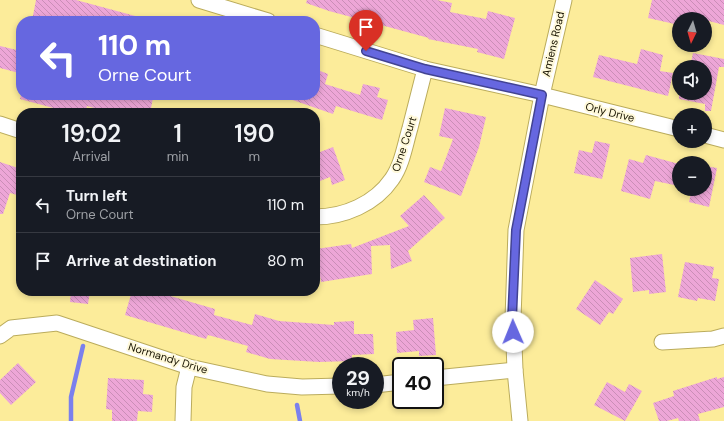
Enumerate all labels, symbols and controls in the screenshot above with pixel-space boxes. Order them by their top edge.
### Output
pin [349,10,383,51]
street label: Amiens Road [539,10,567,78]
north arrow [672,12,712,52]
map controls [672,12,712,196]
icon: arrive [355,16,377,38]
text: 110 m [98,27,171,64]
icon: left [32,32,84,84]
button: sound [672,60,712,100]
text: Orne Court [98,63,192,87]
street label: Orly Drive [584,99,636,125]
button: + [672,108,712,148]
street label: Orne Court [389,115,419,173]
text: 19:02 [61,118,121,149]
text: 1 [174,118,182,149]
text: 190 [234,118,275,149]
text: Arrival [72,148,110,165]
text: min [167,148,189,165]
text: m [249,148,260,165]
button: − [672,156,712,196]
text: Turn left [66,186,127,206]
icon: left [32,194,54,216]
text: 110 m [267,195,304,215]
text: Orne Court [66,206,134,223]
icon: arrive [32,250,54,272]
text: Arrive at destination [66,251,217,271]
text: 80 m [267,251,304,271]
position arrow [492,311,534,353]
street label: Normandy Drive [127,339,209,377]
speed limit sign: 40 [392,357,444,409]
text: 29 [346,365,370,391]
text: km/h [346,386,370,399]

